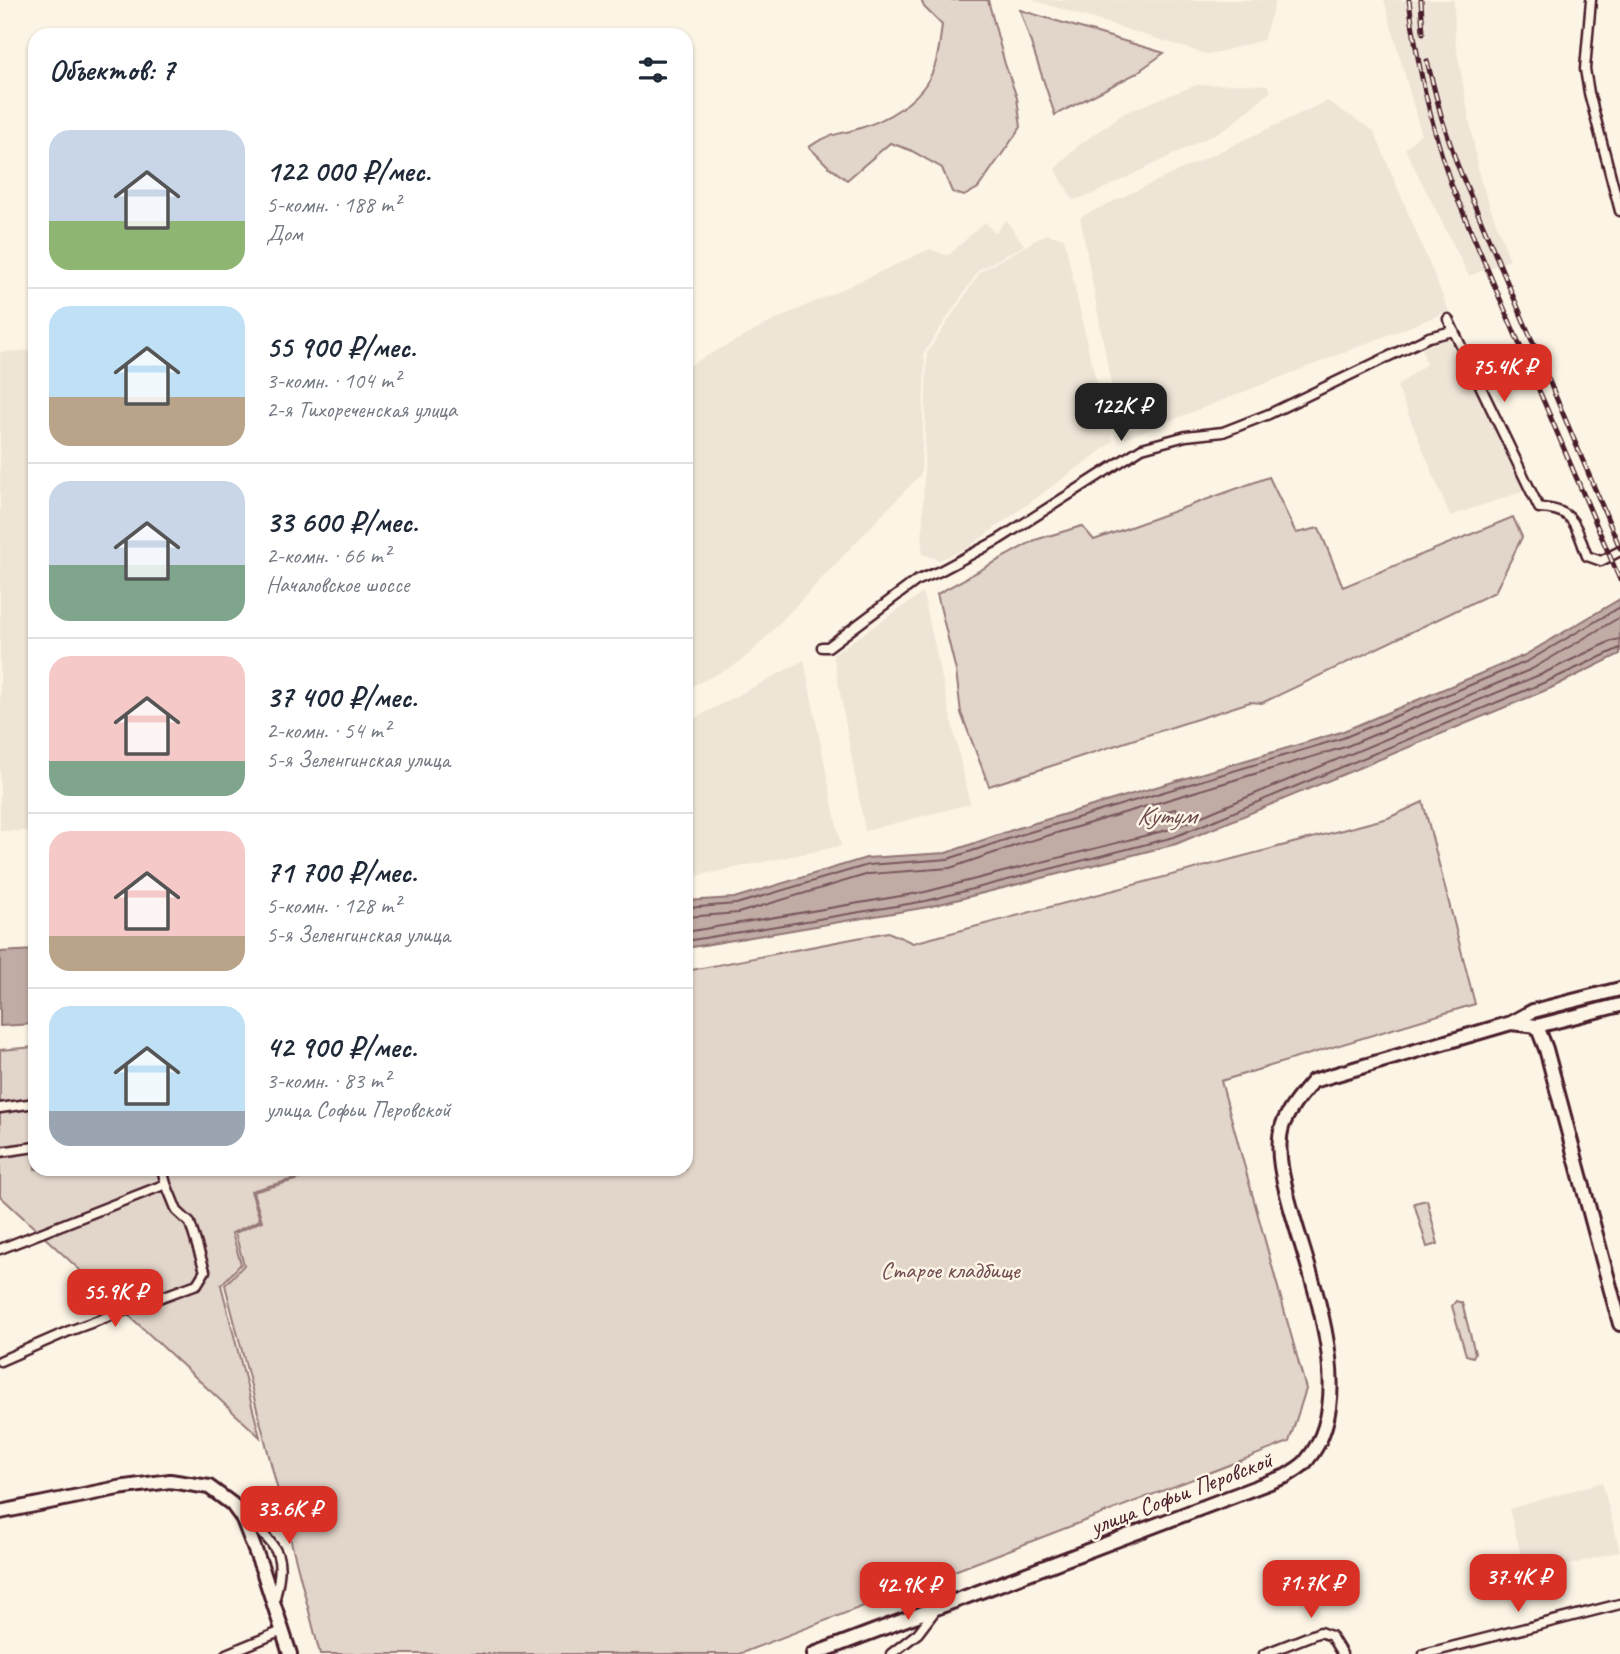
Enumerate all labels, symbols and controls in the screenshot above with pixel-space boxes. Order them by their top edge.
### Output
text: Объектов: 7 [49,51,174,89]
icon: filters [634,51,672,89]
text: 122 000 ₽/мес. [266,152,431,190]
icon: home [105,158,189,242]
text: 5-комн. · 188 m² [266,190,400,219]
text: Дом [266,219,303,248]
text: 55 900 ₽/мес. [266,328,416,366]
icon: home [105,334,189,418]
pin: 75.4K ₽ [1439,344,1569,404]
text: 75.4K ₽ [1472,352,1536,381]
text: 3-комн. · 104 m² [266,366,400,395]
pin: 122K ₽ [1064,384,1178,443]
text: 122K ₽ [1091,391,1151,420]
text: 2-я Тихореченская улица [266,395,457,424]
text: 33 600 ₽/мес. [266,503,418,541]
icon: home [105,509,189,593]
text: 2-комн. · 66 m² [266,541,390,570]
text: Началовское шоссе [266,570,409,599]
text: 37 400 ₽/мес. [266,678,417,716]
icon: home [105,684,189,768]
text: 2-комн. · 54 m² [266,716,390,745]
text: 5-я Зеленгинская улица [266,745,450,774]
water label: Кутум [1137,799,1199,832]
text: 71 700 ₽/мес. [266,853,417,891]
icon: home [105,859,189,943]
text: 5-комн. · 128 m² [266,891,400,920]
text: 5-я Зеленгинская улица [266,920,450,949]
text: 42 900 ₽/мес. [266,1028,417,1066]
icon: home [105,1034,189,1118]
text: 3-комн. · 83 m² [266,1066,390,1095]
text: улица Софьи Перовской [266,1095,451,1124]
park label: Старое кладбище [880,1255,1022,1285]
pin: 55.9K ₽ [50,1270,180,1329]
text: 55.9K ₽ [83,1277,147,1306]
street label: улица Софьи Перовской [1084,1444,1278,1542]
pin: 33.6K ₽ [224,1486,354,1546]
text: 33.6K ₽ [256,1494,322,1523]
pin: 37.4K ₽ [1453,1554,1583,1614]
pin: 71.7K ₽ [1246,1560,1376,1620]
pin: 42.9K ₽ [843,1562,973,1622]
text: 37.4K ₽ [1486,1562,1550,1591]
text: 71.7K ₽ [1279,1568,1343,1597]
text: 42.9K ₽ [876,1570,940,1599]

